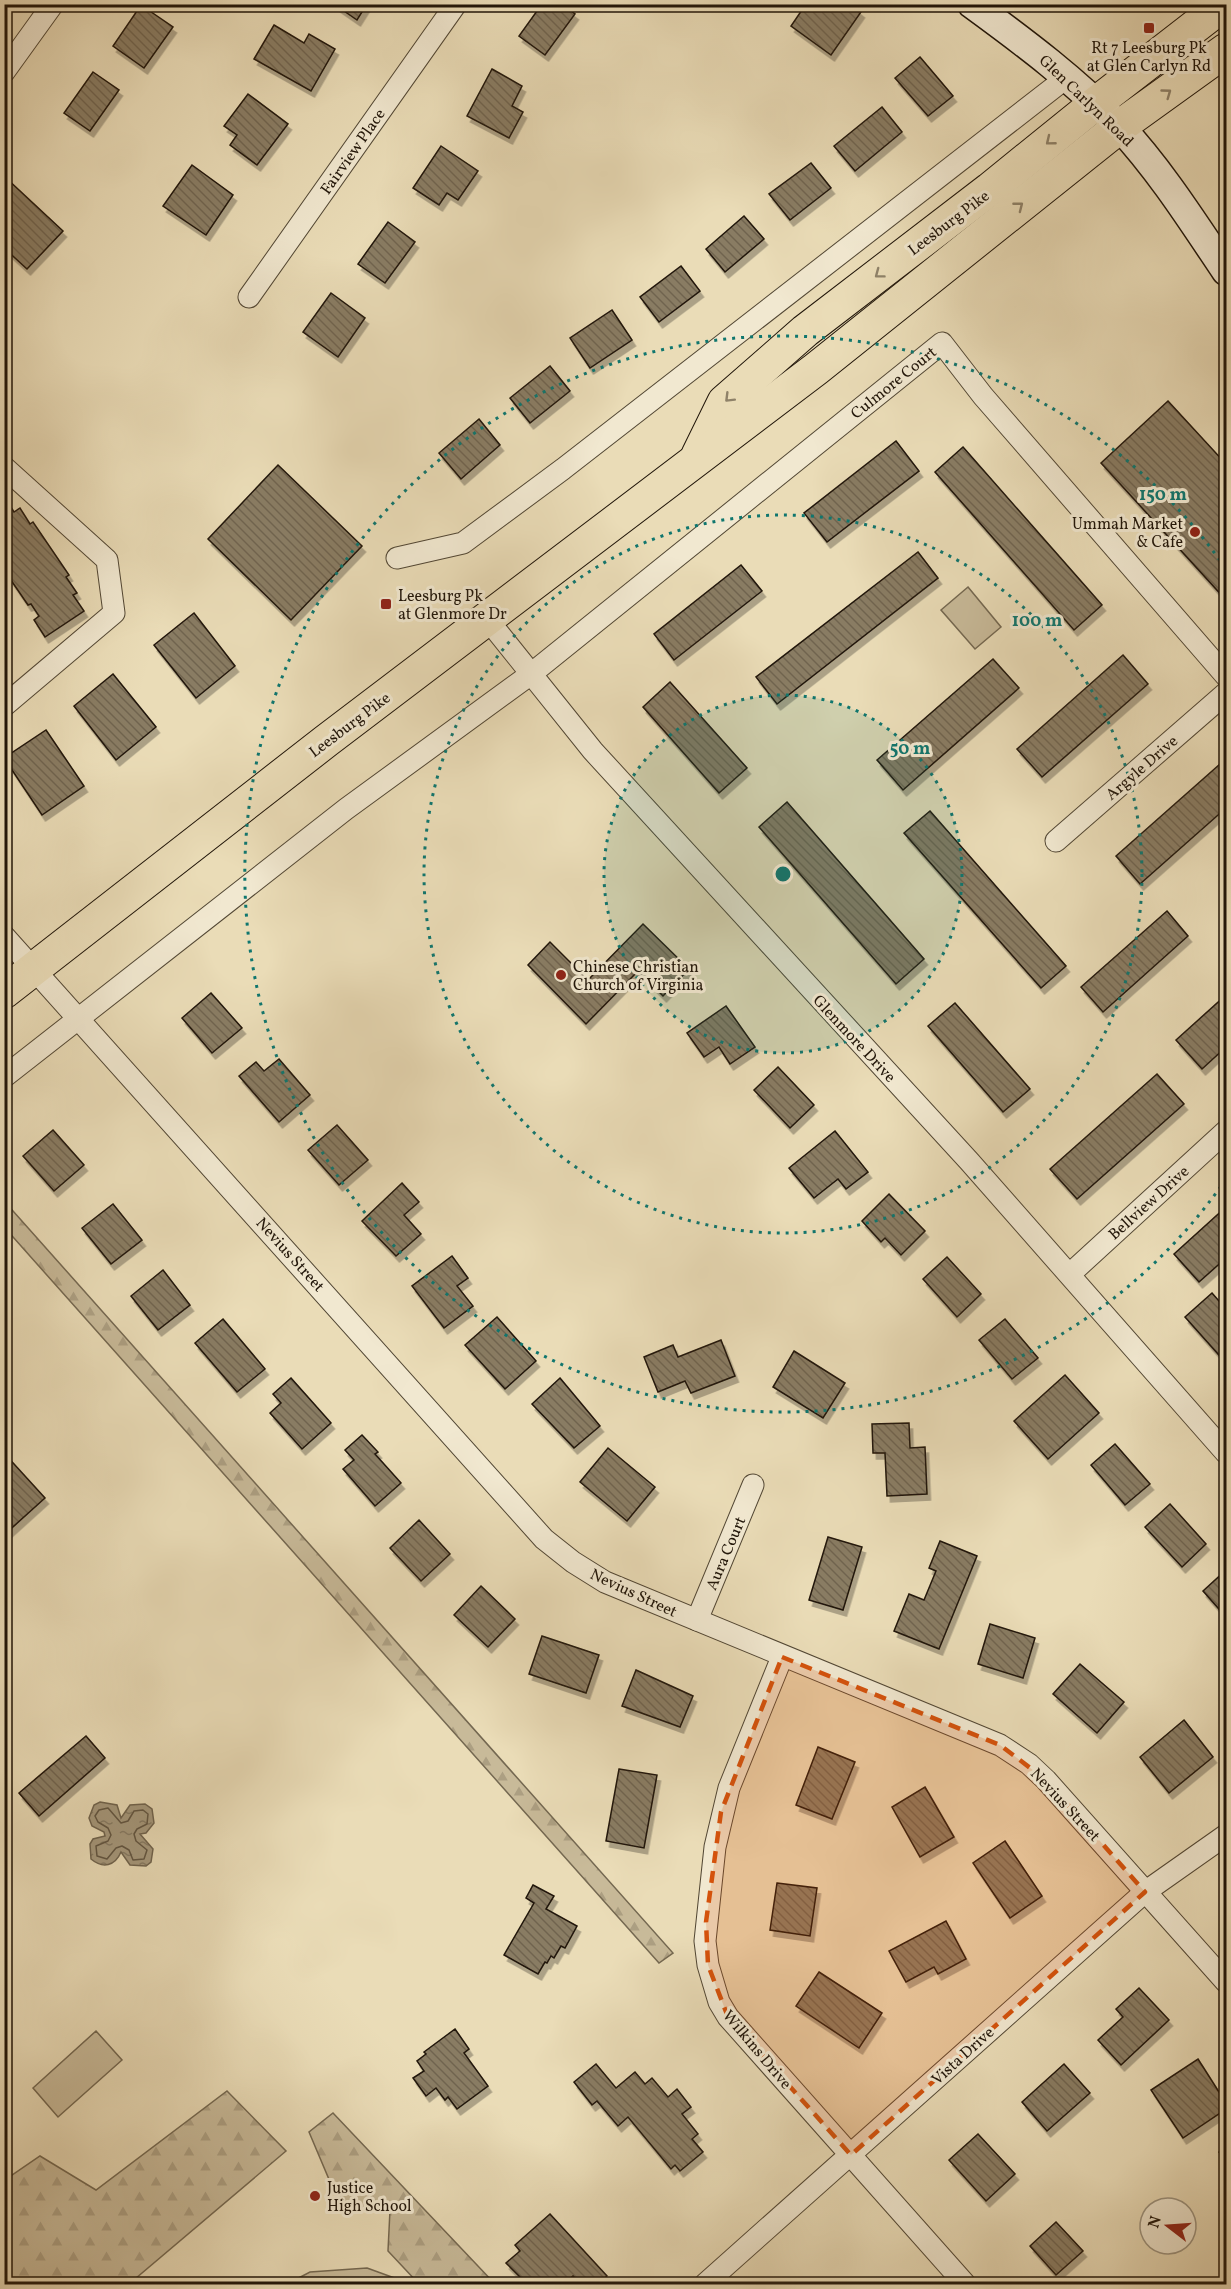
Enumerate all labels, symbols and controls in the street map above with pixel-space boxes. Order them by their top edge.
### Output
marker: Rt 7 Leesburg Pk at Glen Carlyn Rd [1142,21,1156,35]
place label: Rt 7 Leesburg Pk at Glen Carlyn Rd [1087,38,1211,78]
street label: Glen Carlyn Road [1033,50,1138,153]
one-way arrow [1160,89,1171,100]
street label: Fairview Place [316,105,391,200]
one-way arrow [1046,134,1057,145]
street label: Leesburg Pike [904,186,995,262]
one-way arrow [1012,202,1023,213]
one-way arrow [875,266,886,277]
street label: Culmore Court [847,342,942,425]
one-way arrow [726,391,736,402]
text: 150 m [1139,483,1187,508]
place label: Ummah Market & Cafe [1072,514,1183,554]
marker: Ummah Market & Cafe [1188,525,1202,539]
place label: Leesburg Pk at Glenmore Dr [398,586,507,626]
marker: Leesburg Pk at Glenmore Dr [379,597,393,611]
text: 100 m [1012,609,1062,634]
street label: Leesburg Pike [305,688,396,764]
street label: Argyle Drive [1101,731,1183,806]
text: 50 m [890,737,930,762]
centre of rings [773,864,793,884]
place label: Chinese Christian Church of Virginia [573,957,704,997]
marker: Chinese Christian Church of Virginia [554,968,568,982]
street label: Glenmore Drive [807,991,900,1088]
street label: Bellview Drive [1104,1161,1195,1246]
street label: Nevius Street [250,1213,329,1298]
street label: Aura Court [701,1513,752,1594]
street label: Nevius Street [586,1564,681,1624]
street label: Nevius Street [1025,1764,1105,1847]
street label: Wilkins Drive [717,2006,796,2095]
street label: Vista Drive [927,2022,1000,2091]
place label: Justice High School [327,2178,412,2218]
marker: Justice High School [308,2189,322,2203]
north arrow [1138,2196,1198,2256]
text: N [1143,2213,1168,2231]

